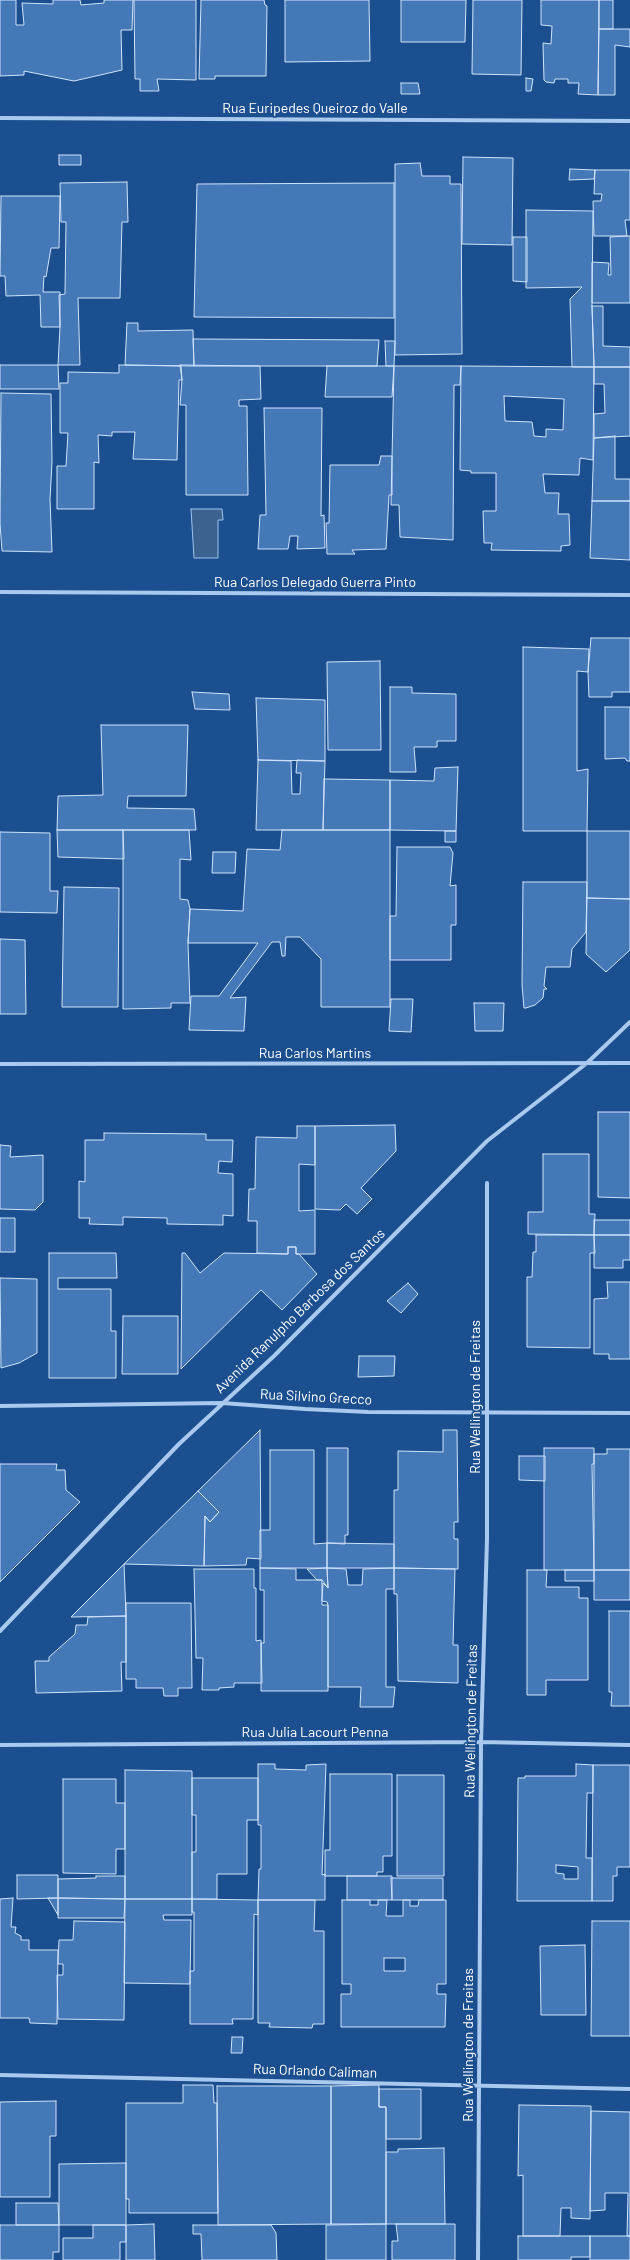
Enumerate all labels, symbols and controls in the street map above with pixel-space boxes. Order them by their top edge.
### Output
street label: Rua Euripedes Queiroz do Valle [222,100,408,116]
street label: Rua Carlos Delegado Guerra Pinto [214,574,416,590]
street label: Rua Carlos Martins [259,1045,371,1061]
street label: Avenida Ranulpho Barbosa dos Santos [211,1225,389,1397]
street label: Rua Wellington de Freitas [467,1320,483,1474]
street label: Rua Silvino Grecco [260,1386,372,1408]
street label: Rua Wellington de Freitas [461,1644,481,1798]
street label: Rua Julia Lacourt Penna [242,1724,388,1740]
street label: Rua Wellington de Freitas [460,1968,476,2122]
street label: Rua Orlando Caliman [253,2060,377,2082]

